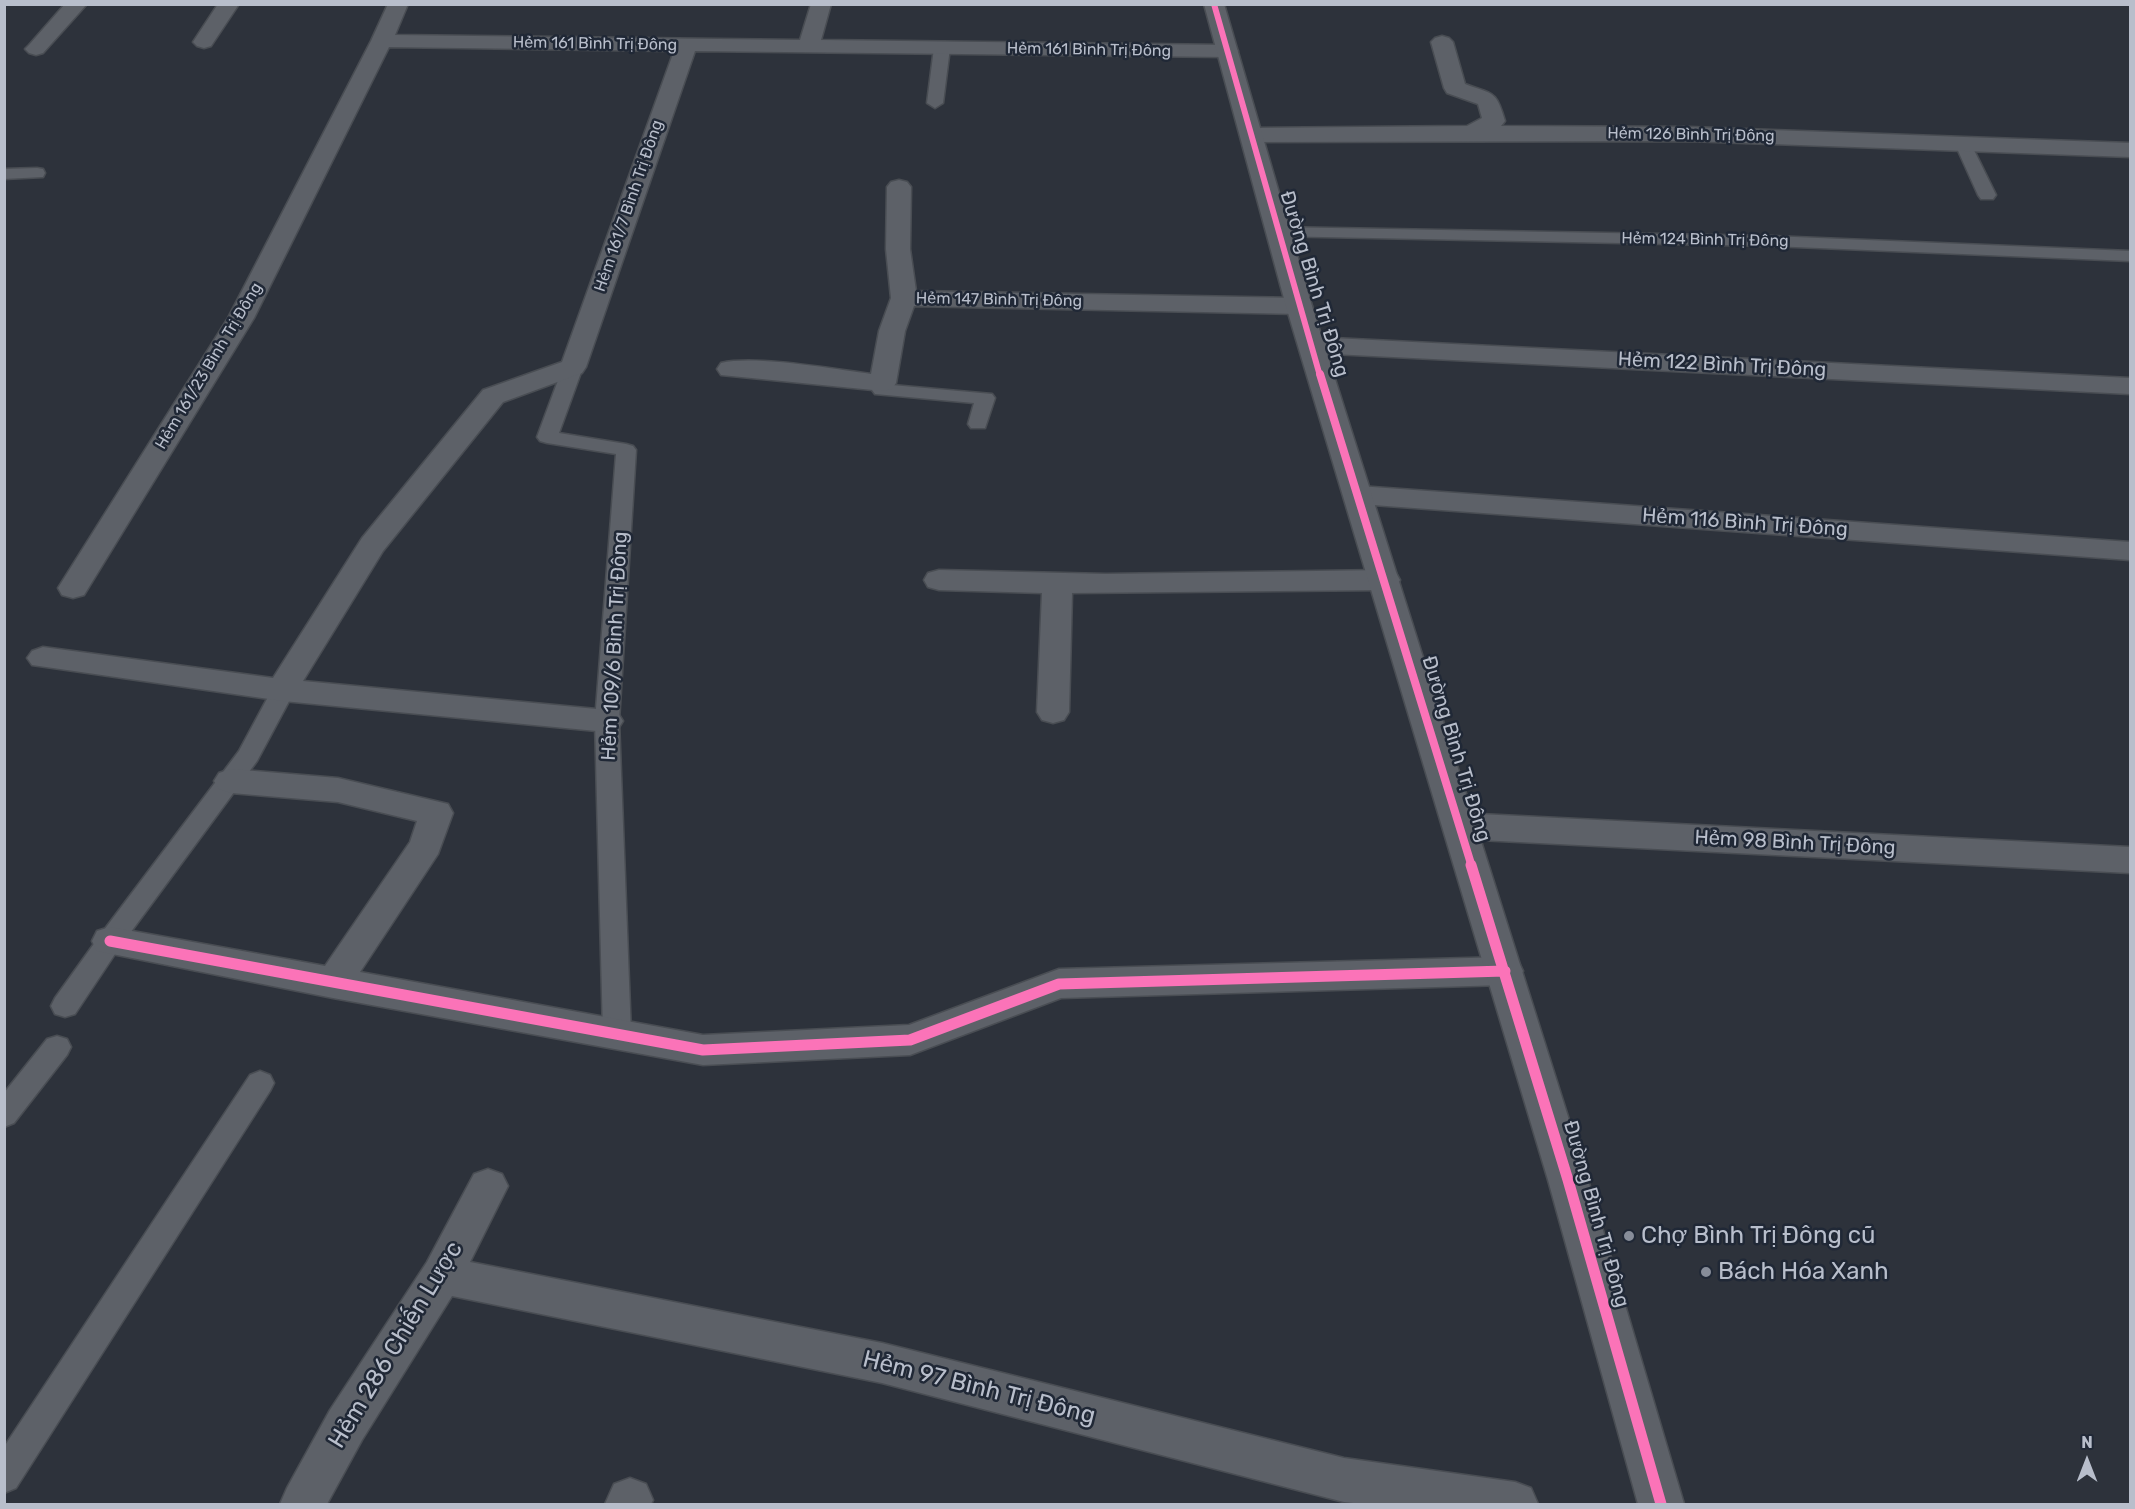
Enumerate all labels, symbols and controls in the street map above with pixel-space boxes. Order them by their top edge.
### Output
street label: Hẻm 161 Bình Trị Đông [513,33,677,55]
street label: Hẻm 161 Bình Trị Đông [1007,39,1171,61]
street label: Hẻm 161/7 Bình Trị Đông [591,118,667,294]
street label: Hẻm 126 Bình Trị Đông [1607,124,1775,146]
street label: Đường Bình Trị Đông [1274,188,1354,380]
street label: Hẻm 124 Bình Trị Đông [1621,229,1789,251]
street label: Hẻm 161/23 Bình Trị Đông [152,279,266,453]
street label: Hẻm 147 Bình Trị Đông [916,289,1082,311]
street label: Hẻm 122 Bình Trị Đông [1617,348,1827,382]
street label: Hẻm 116 Bình Trị Đông [1641,504,1849,542]
street label: Hẻm 109/6 Bình Trị Đông [597,531,633,761]
street label: Đường Bình Trị Đông [1416,653,1496,845]
street label: Hẻm 98 Bình Trị Đông [1694,826,1896,860]
street label: Đường Bình Trị Đông [1558,1118,1634,1310]
place label: Chợ Bình Trị Đông cũ [1641,1222,1875,1250]
marker: Chợ Bình Trị Đông cũ [1622,1229,1636,1243]
street label: Hẻm 286 Chiến Lược [323,1236,469,1454]
place label: Bách Hóa Xanh [1718,1258,1889,1286]
marker: Bách Hóa Xanh [1699,1265,1713,1279]
street label: Hẻm 97 Bình Trị Đông [860,1345,1098,1431]
north arrow [2057,1431,2117,1491]
text: N [2081,1433,2093,1452]

